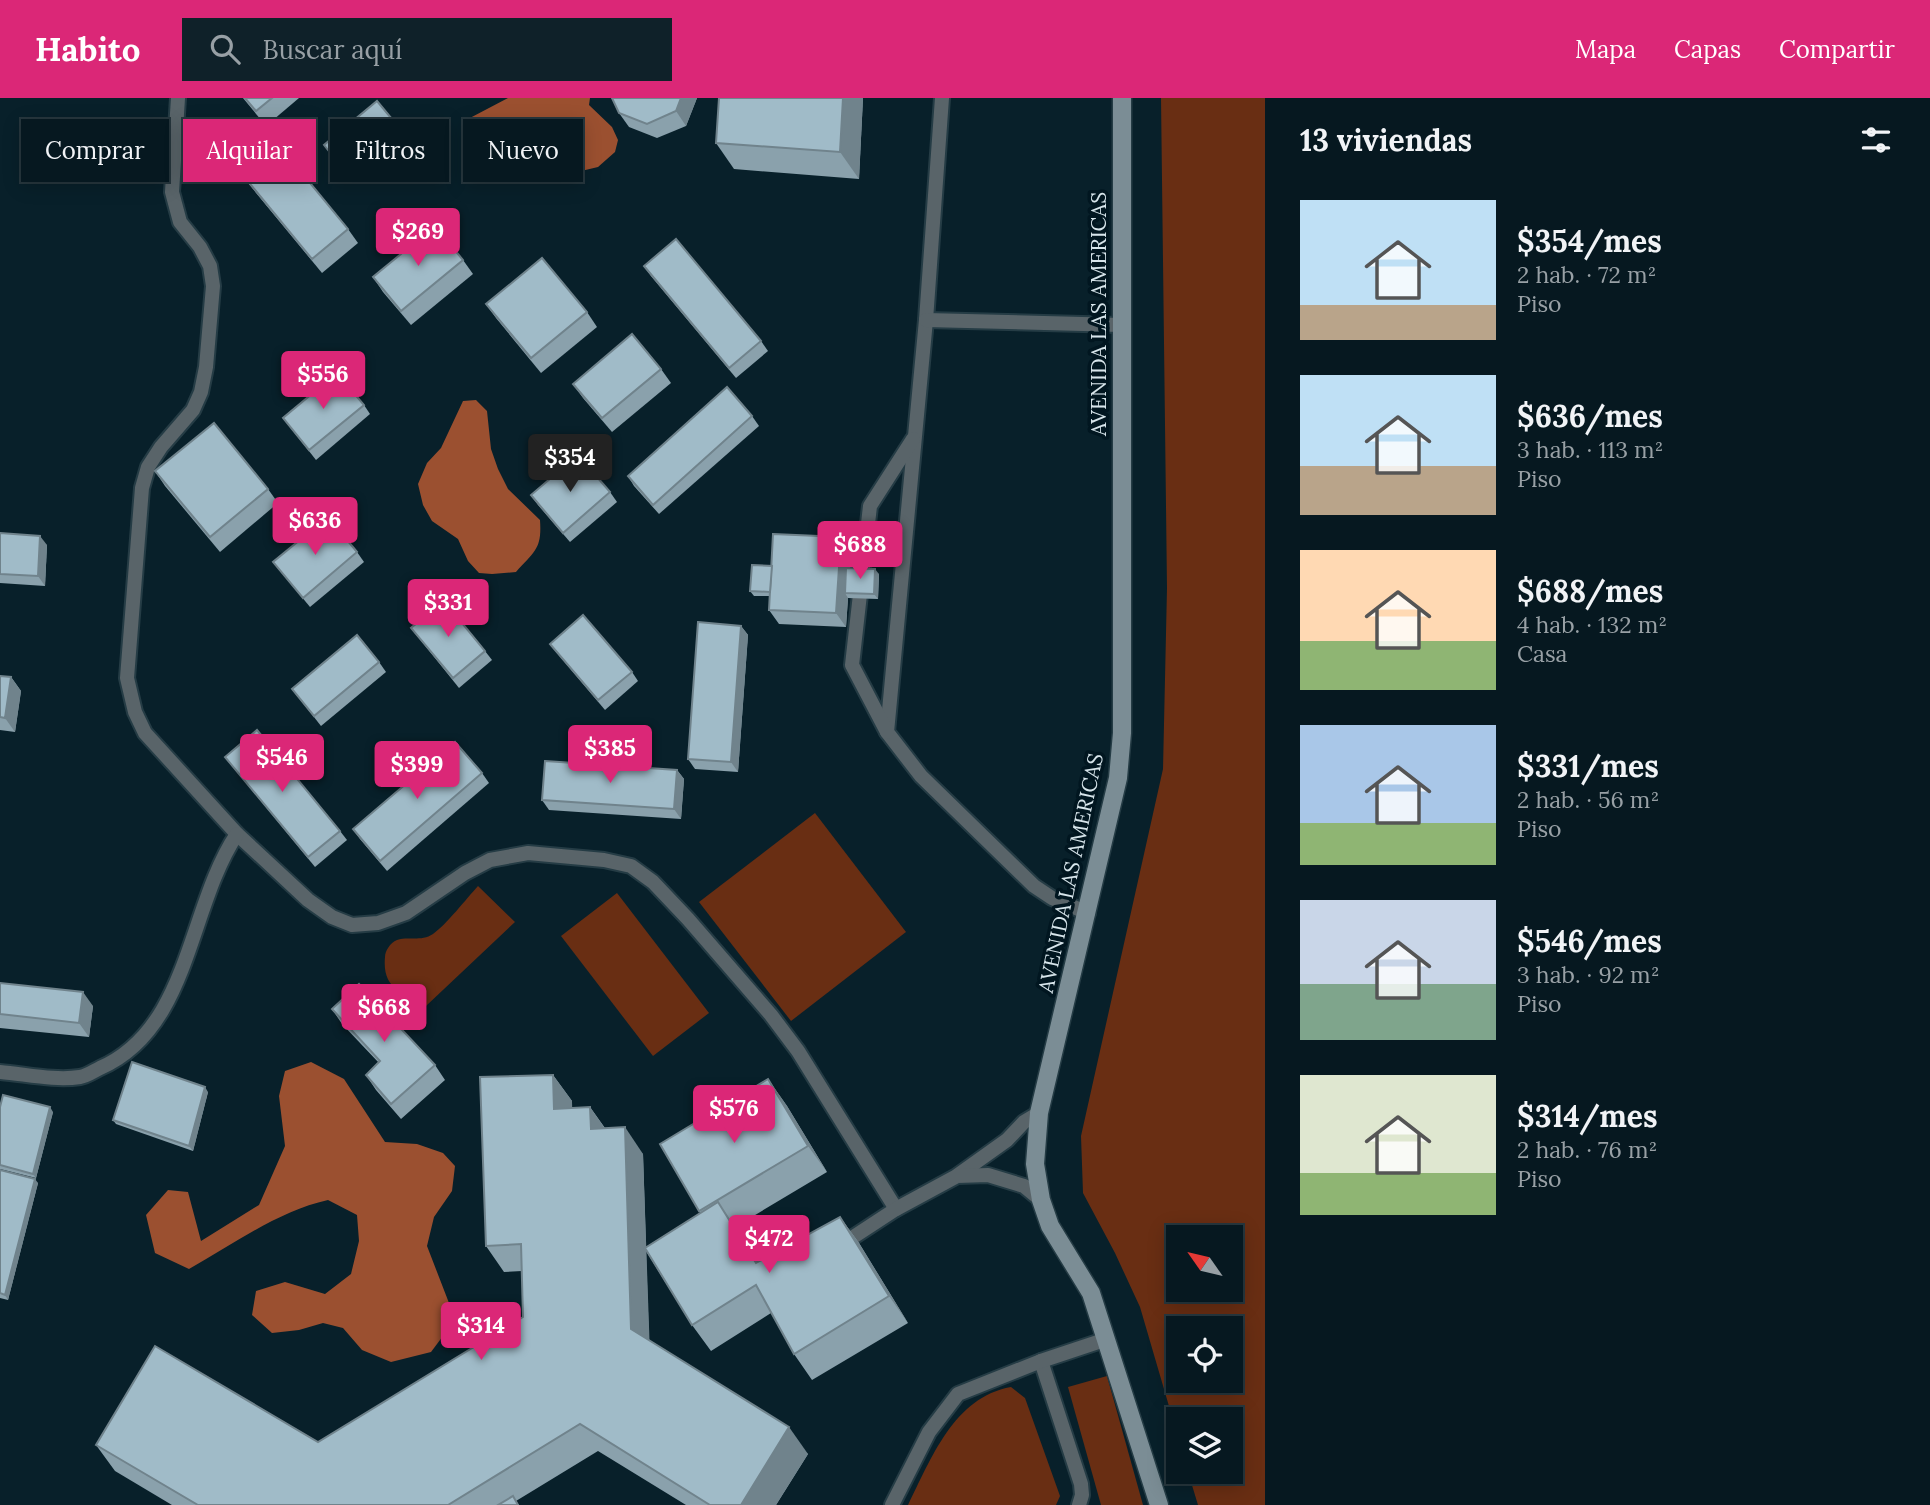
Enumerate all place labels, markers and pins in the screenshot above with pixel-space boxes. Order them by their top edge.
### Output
pin: $269 [377,208,459,268]
pin: $556 [282,352,364,411]
pin: $354 [529,434,611,494]
pin: $636 [274,498,356,557]
pin: $688 [819,522,901,581]
pin: $331 [407,580,489,639]
pin: $385 [569,726,651,785]
pin: $546 [241,734,323,794]
pin: $399 [376,742,458,801]
pin: $668 [343,984,425,1044]
pin: $576 [693,1086,775,1145]
pin: $472 [728,1216,810,1275]
pin: $314 [440,1302,522,1362]

